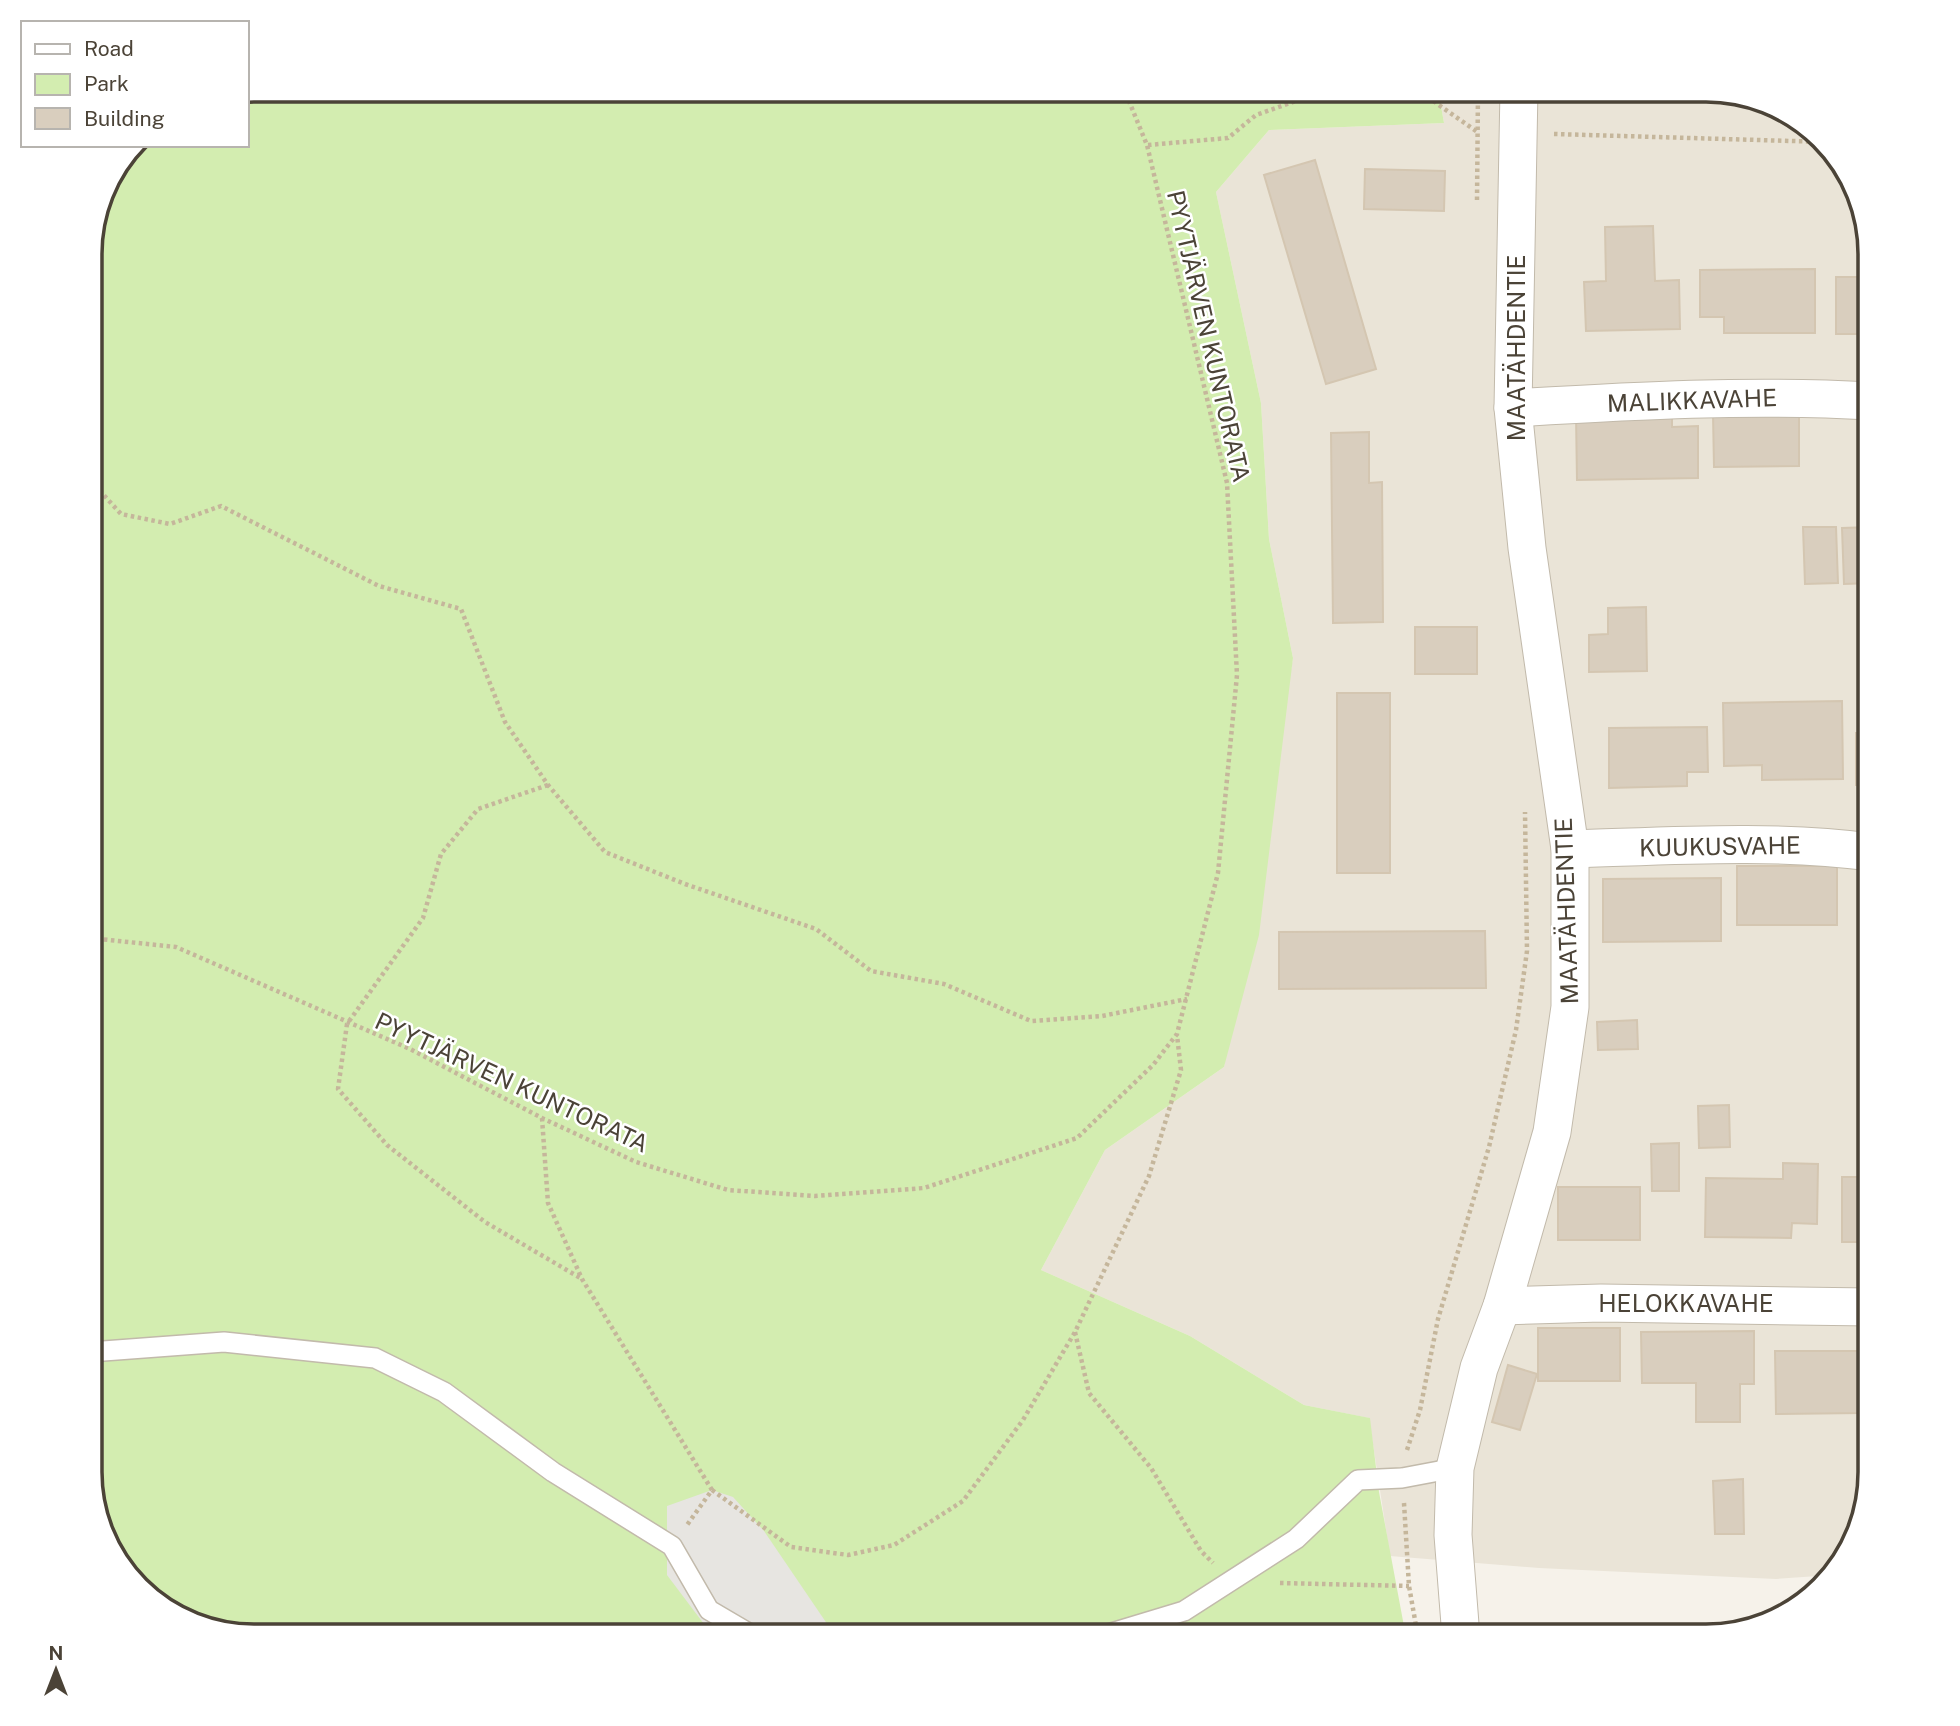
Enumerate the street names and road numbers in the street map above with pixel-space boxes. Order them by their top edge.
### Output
street label: PYYTJÄRVEN KUNTORATA [1162,187,1256,485]
street label: MAATÄHDENTIE [1502,255,1530,441]
street label: MALIKKAVAHE [1607,383,1777,417]
street label: MAATÄHDENTIE [1549,817,1583,1005]
street label: KUUKUSVAHE [1639,831,1801,861]
street label: PYYTJÄRVEN KUNTORATA [371,1006,653,1158]
street label: HELOKKAVAHE [1598,1289,1774,1317]

